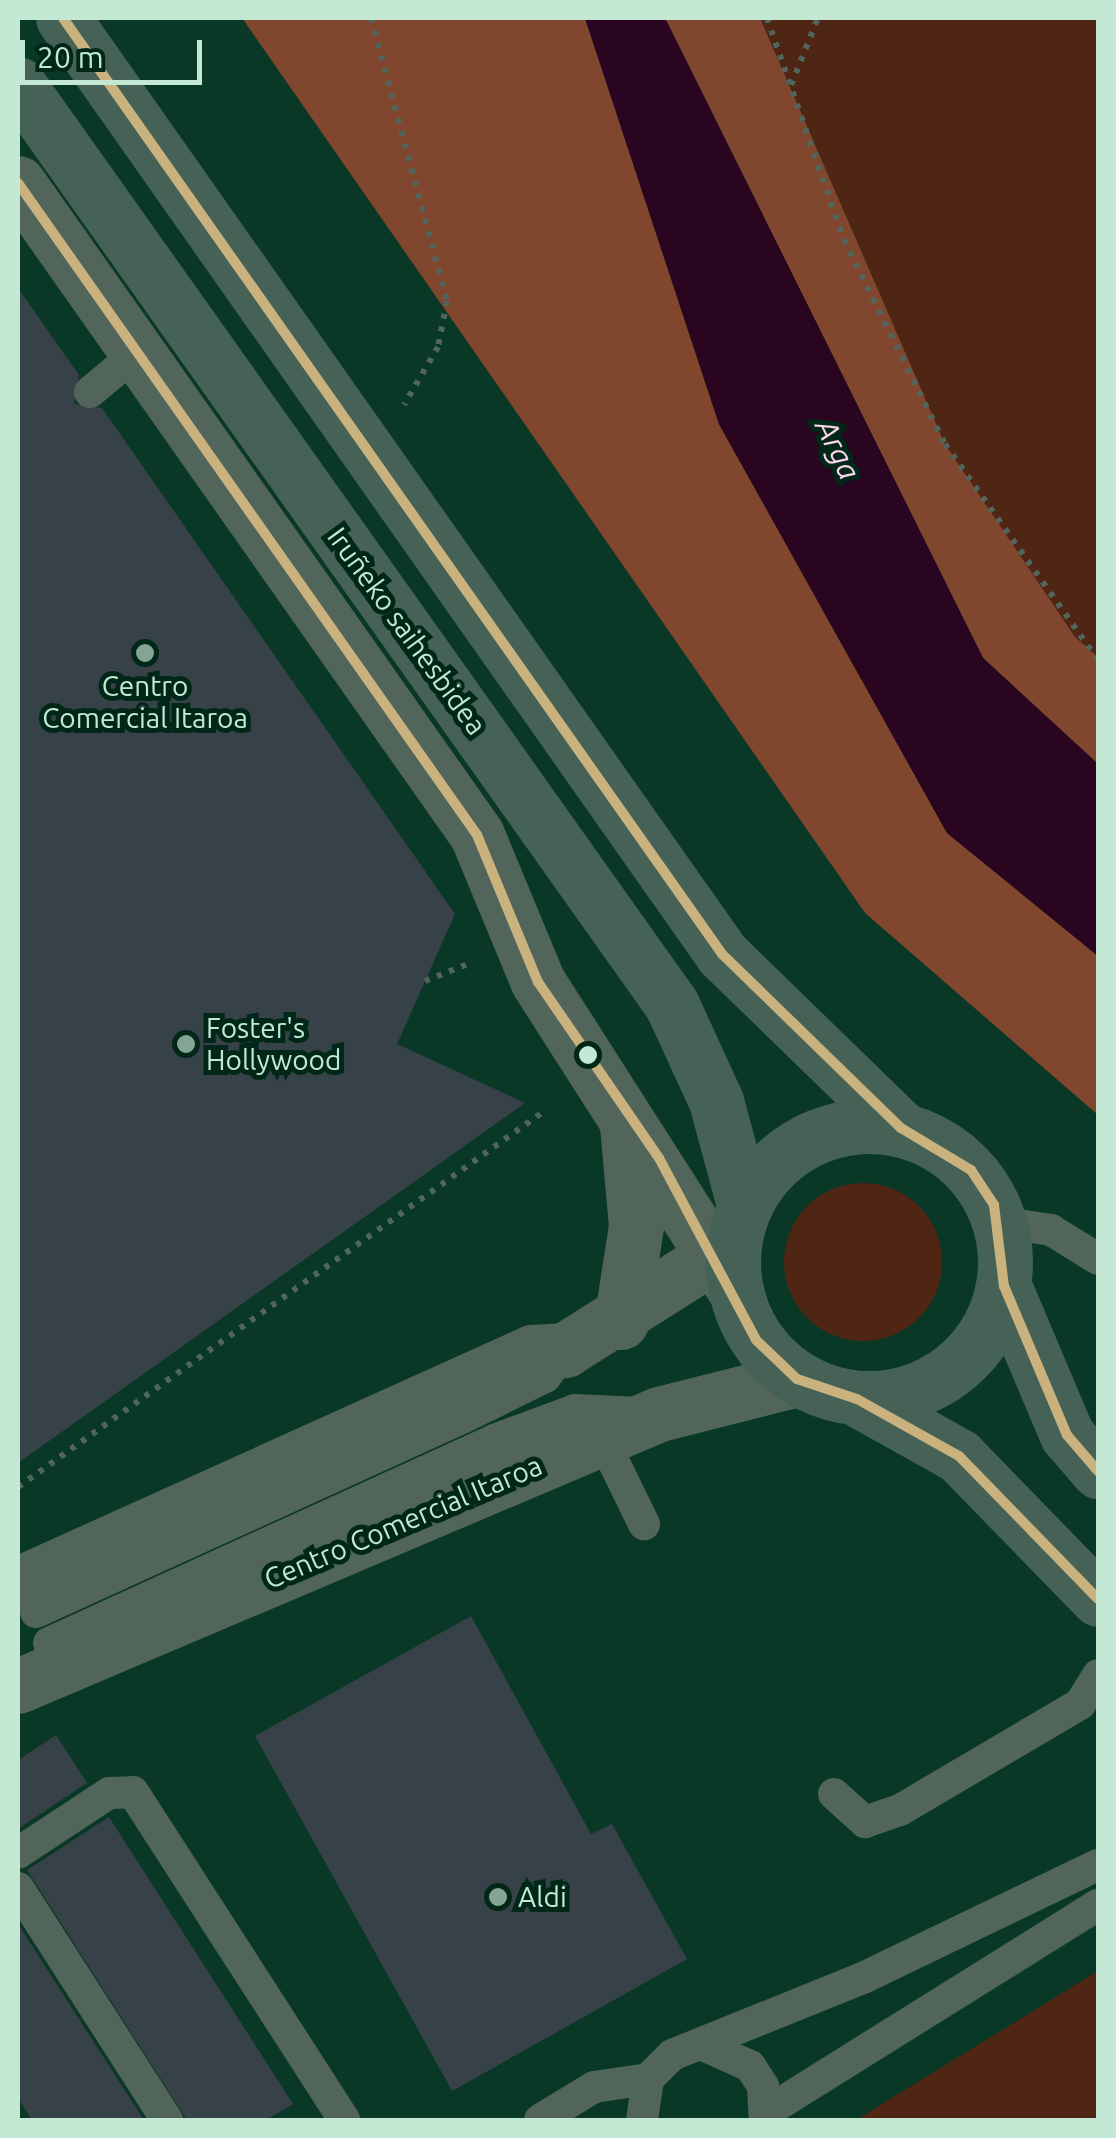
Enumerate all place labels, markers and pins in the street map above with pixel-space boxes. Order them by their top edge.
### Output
marker: Centro Comercial Itaroa [134,642,156,664]
place label: Centro Comercial Itaroa [42,669,248,735]
place label: Foster's Hollywood [206,1011,341,1077]
marker: Foster's Hollywood [175,1033,197,1055]
unlabelled marker [578,1045,598,1065]
place label: Aldi [518,1880,567,1914]
marker: Aldi [487,1886,509,1908]

